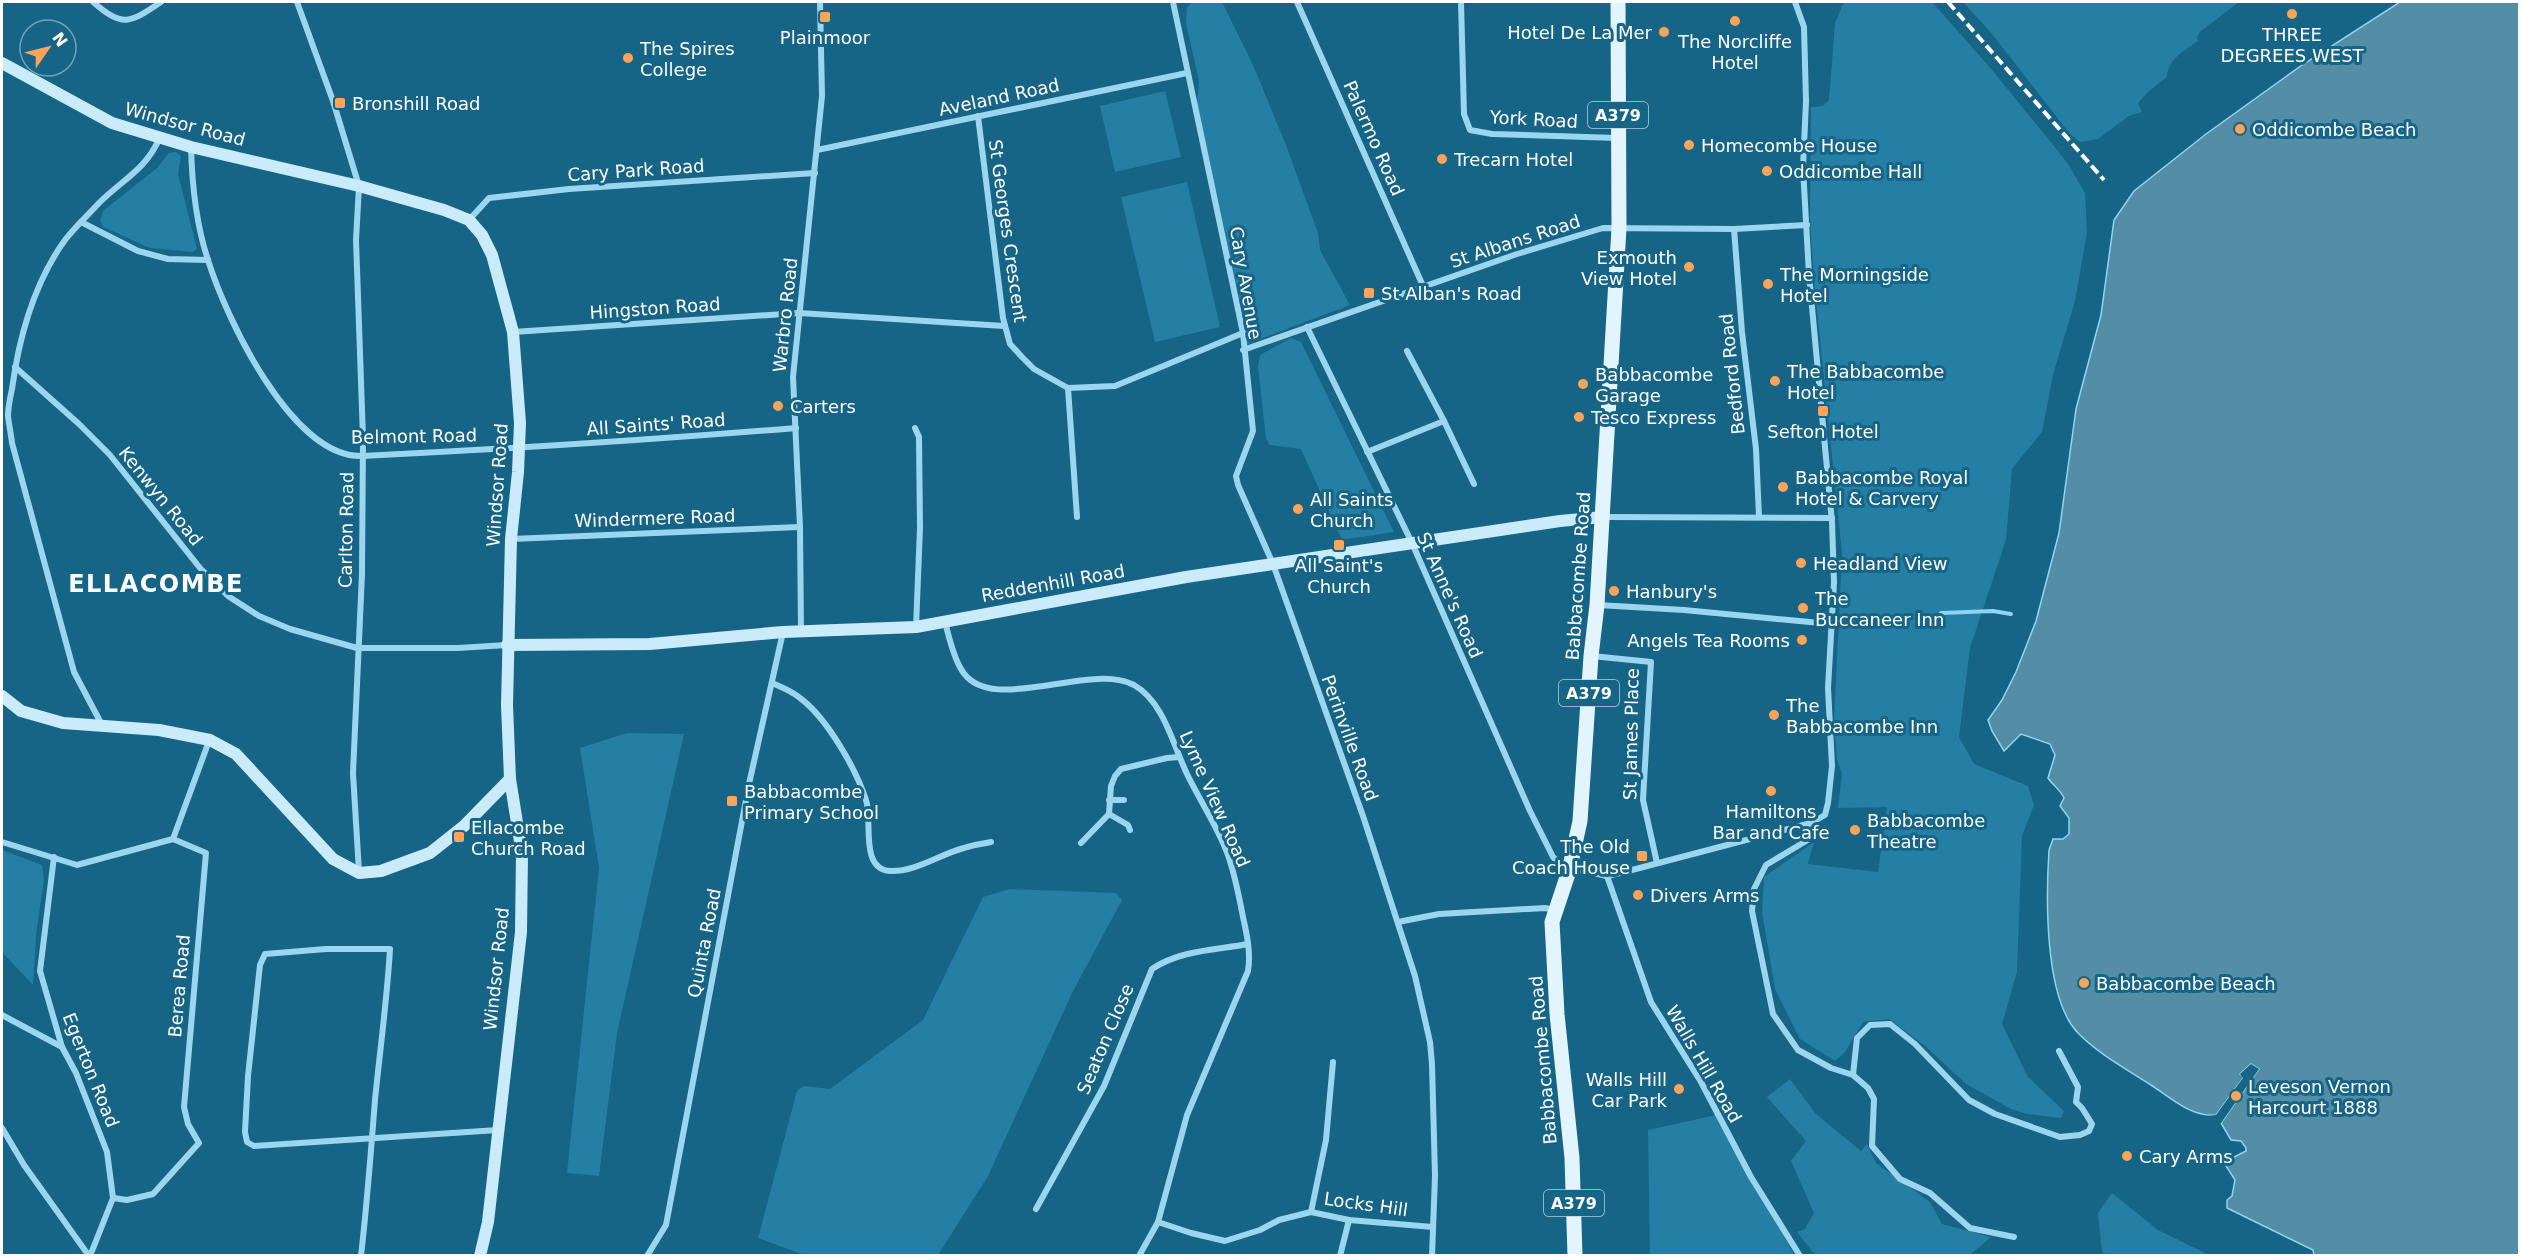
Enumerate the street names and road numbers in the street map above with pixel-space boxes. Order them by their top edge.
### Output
street label: Aveland Road [937,74,1061,120]
street label: Palermo Road [1339,77,1409,199]
street label: Windsor Road [122,98,248,150]
road number: A379 [1588,102,1648,128]
street label: York Road [1488,106,1579,132]
street label: St Georges Crescent [985,138,1031,324]
street label: Cary Park Road [567,155,705,185]
street label: St Albans Road [1447,210,1583,272]
street label: Cary Avenue [1226,225,1266,341]
street label: Warbro Road [769,257,801,373]
street label: Hingston Road [589,293,721,323]
street label: Bedford Road [1715,312,1749,436]
street label: All Saints' Road [586,409,726,439]
street label: Windsor Road [482,422,512,548]
street label: Belmont Road [351,424,477,448]
street label: Kenwyn Road [115,442,207,550]
street label: Carlton Road [334,472,358,588]
street label: Babbacombe Road [1562,491,1594,661]
street label: Windermere Road [574,505,736,531]
street label: St Anne's Road [1413,529,1487,661]
street label: Reddenhill Road [980,560,1126,606]
street label: St James Place [1619,668,1643,800]
street label: Perinville Road [1317,672,1383,804]
road number: A379 [1559,680,1619,706]
street label: Lyme View Road [1176,728,1254,870]
street label: Quinta Road [683,887,725,999]
street label: Windsor Road [479,906,513,1032]
street label: Berea Road [164,934,194,1038]
street label: Babbacombe Road [1525,975,1561,1145]
street label: Seaton Close [1072,981,1138,1097]
street label: Walls Hill Road [1662,1001,1746,1127]
street label: Egerton Road [58,1010,124,1130]
street label: Locks Hill [1323,1188,1409,1220]
road number: A379 [1544,1190,1604,1216]

